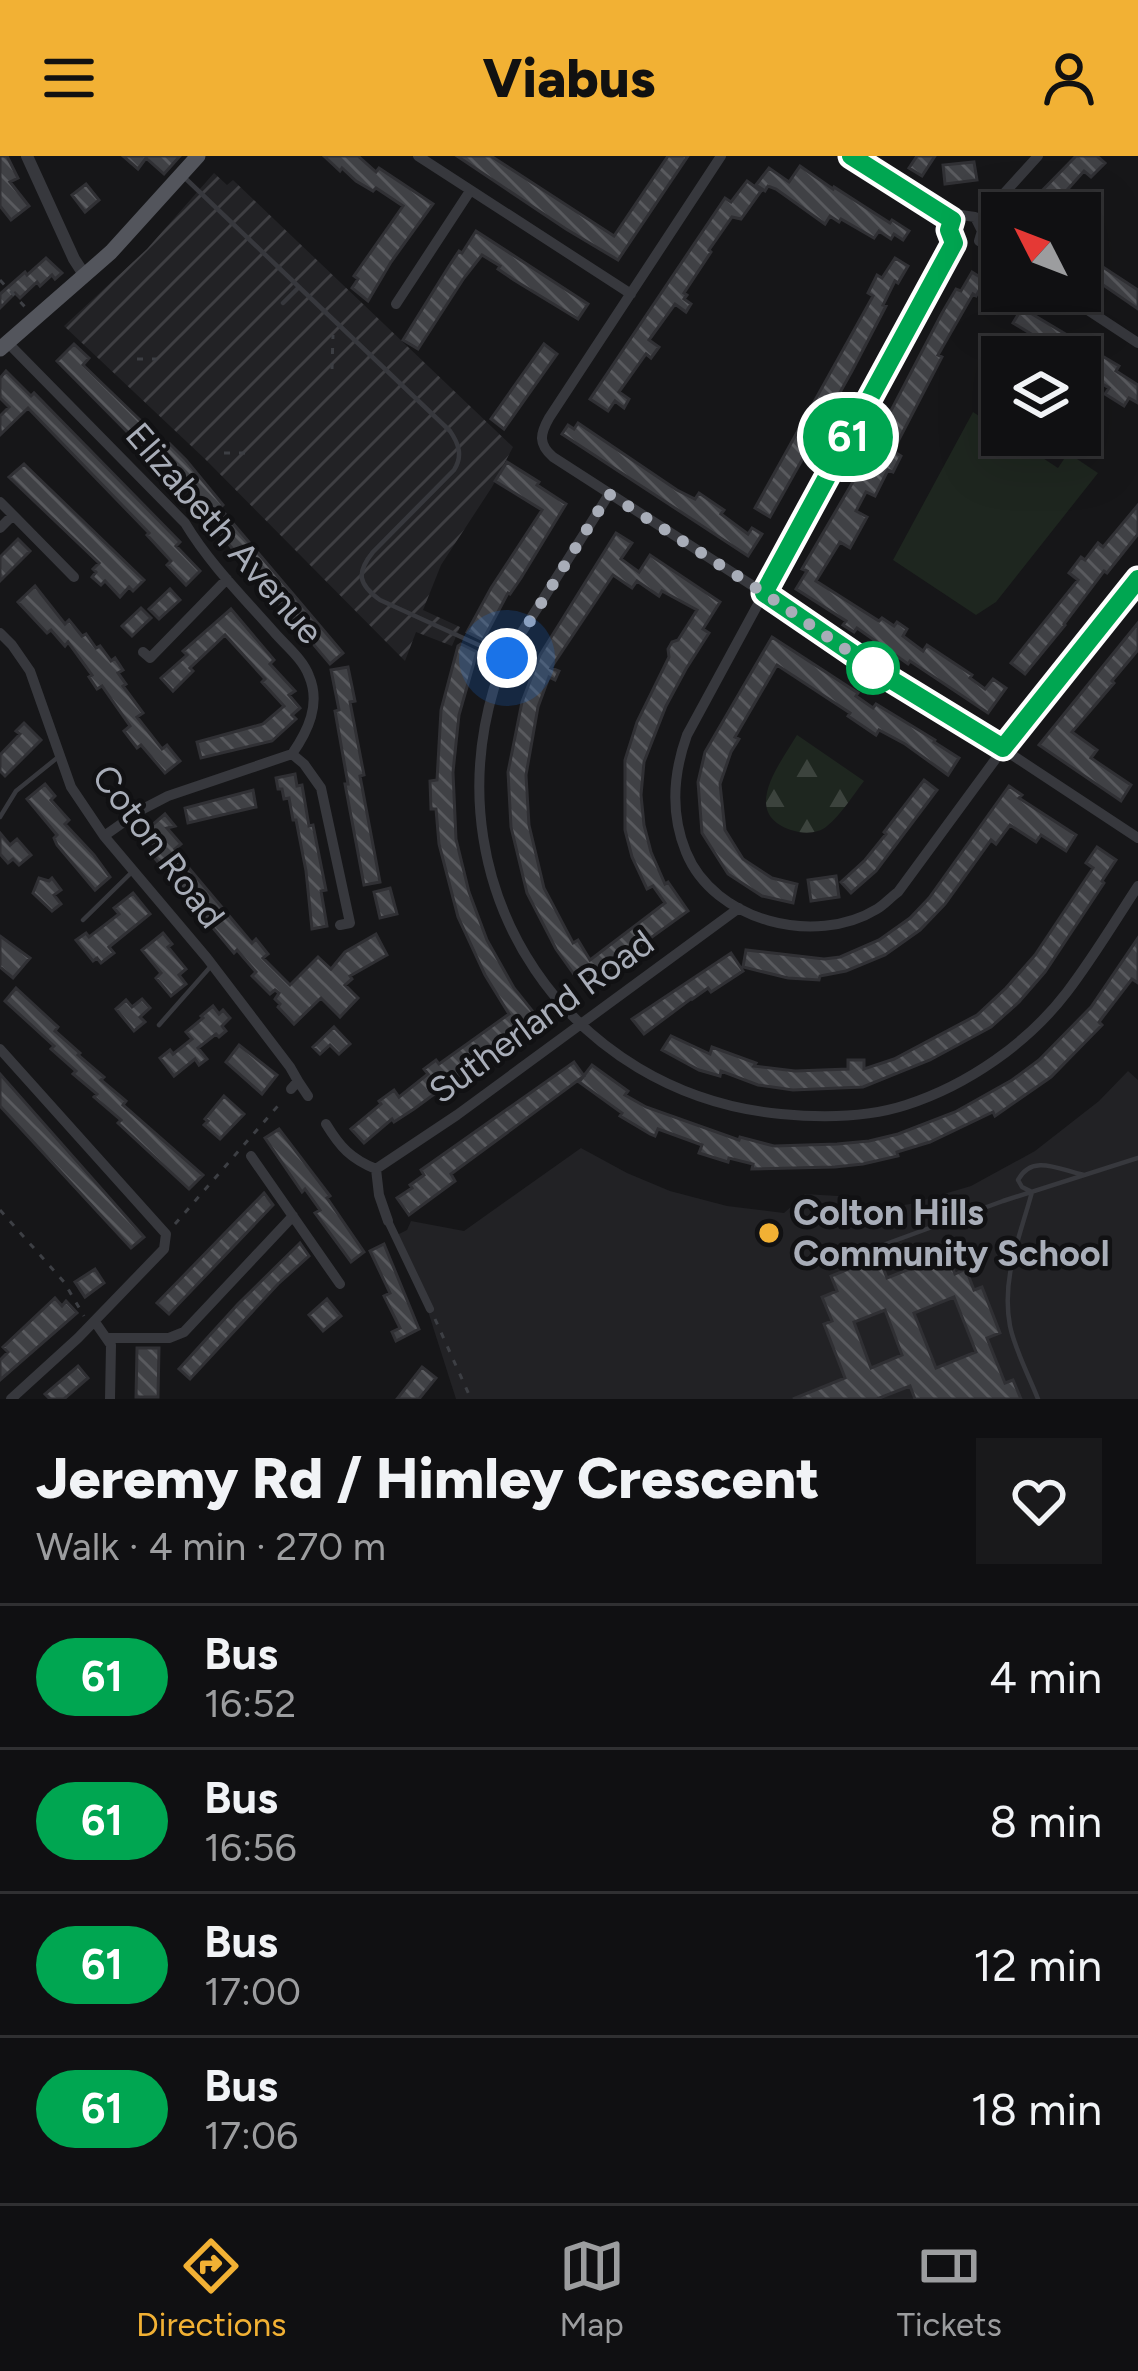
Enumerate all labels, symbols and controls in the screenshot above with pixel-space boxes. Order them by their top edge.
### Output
icon: menu [36,45,102,111]
icon: person [1036,45,1102,111]
text: Viabus [482,46,656,111]
north arrow [981,192,1101,312]
map controls [981,192,1101,456]
button: layers [981,336,1101,456]
line badge: 61 [794,398,902,476]
text: 61 [827,411,869,462]
street label: Elizabeth Avenue [117,414,332,653]
your location [477,628,537,688]
unlabelled marker [848,643,898,693]
street label: Coton Road [83,756,234,936]
street label: Sutherland Road [421,921,662,1112]
place label: Colton Hills Community School [793,1191,1110,1275]
marker: Colton Hills Community School [756,1220,782,1246]
button: heart [976,1438,1102,1564]
text: Jeremy Rd / Himley Crescent [36,1444,820,1512]
text: Walk · 4 min · 270 m [36,1523,386,1570]
text: Bus [204,1626,278,1680]
text: 4 min [989,1650,1102,1704]
text: 61 [81,1651,123,1702]
text: 16:52 [204,1680,296,1727]
text: Bus [204,1770,278,1824]
text: 8 min [989,1794,1102,1848]
text: 61 [81,1795,123,1846]
text: 16:56 [204,1824,297,1871]
text: Bus [204,1914,278,1968]
text: 12 min [973,1938,1102,1992]
text: 61 [81,1939,123,1990]
text: 17:00 [204,1968,301,2015]
text: Bus [204,2058,278,2112]
text: 18 min [971,2082,1102,2136]
text: 61 [81,2083,123,2134]
text: 17:06 [204,2112,298,2159]
tab: Directions [136,2233,287,2344]
tab: Map [559,2233,625,2344]
tab: Tickets [897,2233,1002,2344]

